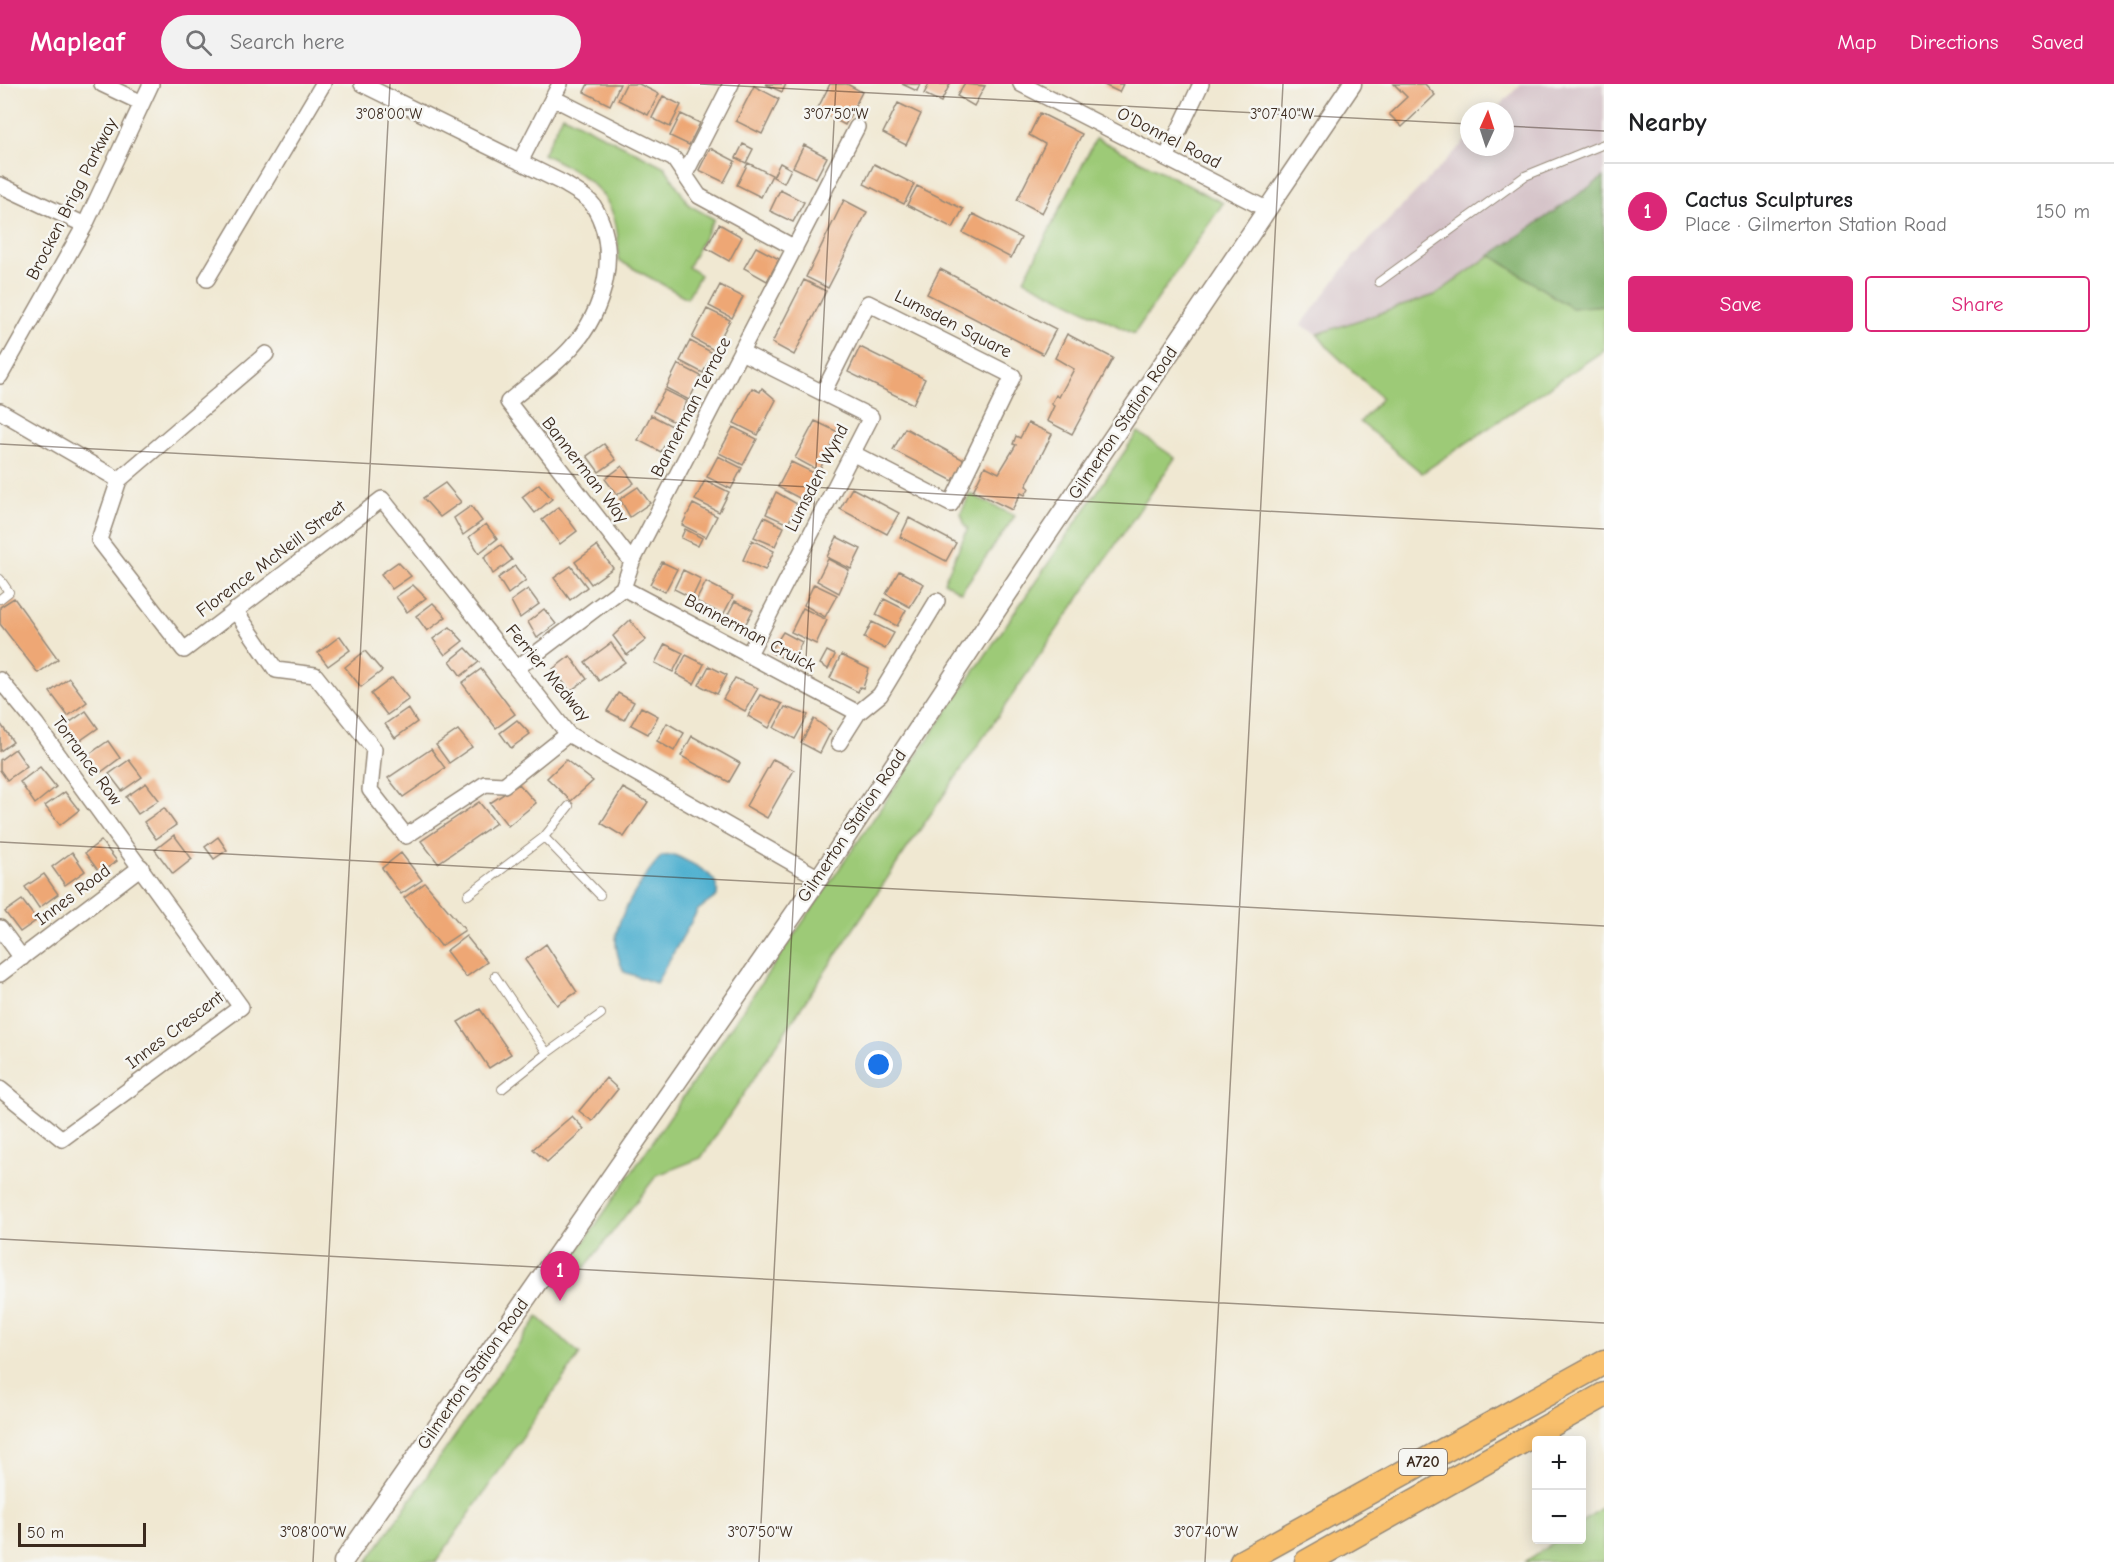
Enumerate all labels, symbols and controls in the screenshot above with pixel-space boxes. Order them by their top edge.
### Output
search box [161,15,581,69]
text: Mapleaf [30,26,125,58]
icon: search [182,26,215,59]
text: Search here [230,29,344,55]
text: Map [1837,30,1877,54]
text: Directions [1910,30,1999,54]
text: Saved [2032,30,2084,54]
north arrow [1460,102,1514,156]
street label: O'Donnel Road [1114,103,1224,173]
text: 3°08'00"W [356,105,422,123]
text: 3°07'50"W [804,105,868,123]
text: 3°07'40"W [1250,105,1314,123]
text: Nearby [1628,108,1707,138]
street label: Brocken Brigg Parkway [22,114,122,284]
text: Cactus Sculptures [1685,187,1853,213]
text: 1 [1644,200,1651,223]
text: 150 m [2036,200,2090,223]
text: Place · Gilmerton Station Road [1685,213,1947,236]
button: Save [1628,276,1853,332]
button: Share [1865,276,2090,332]
street label: Lumsden Square [891,286,1015,362]
street label: Bannerman Terrace [647,333,735,481]
street label: Gilmerton Station Road [1064,343,1182,503]
street label: Bannerman Way [537,413,633,528]
street label: Lumsden Wynd [781,421,853,535]
street label: Florence McNeill Street [192,496,350,622]
street label: Bannerman Cruick [681,590,819,677]
street label: Ferrier Medway [501,620,595,727]
street label: Torrance Row [48,712,126,810]
street label: Gilmerton Station Road [793,746,911,906]
street label: Innes Road [31,860,115,930]
street label: Innes Crescent [122,986,229,1073]
your location [864,1050,893,1079]
pin: 1 [540,1252,580,1301]
street label: Gilmerton Station Road [413,1294,533,1454]
map controls [1532,1436,1586,1544]
button: + [1532,1436,1586,1490]
road number: A720 [1399,1449,1447,1475]
button: − [1532,1490,1586,1544]
scale bar [18,1520,146,1548]
text: 3°08'00"W [280,1523,346,1541]
text: 3°07'50"W [728,1523,792,1541]
text: 3°07'40"W [1174,1523,1238,1541]
text: 50 m [27,1524,64,1542]

